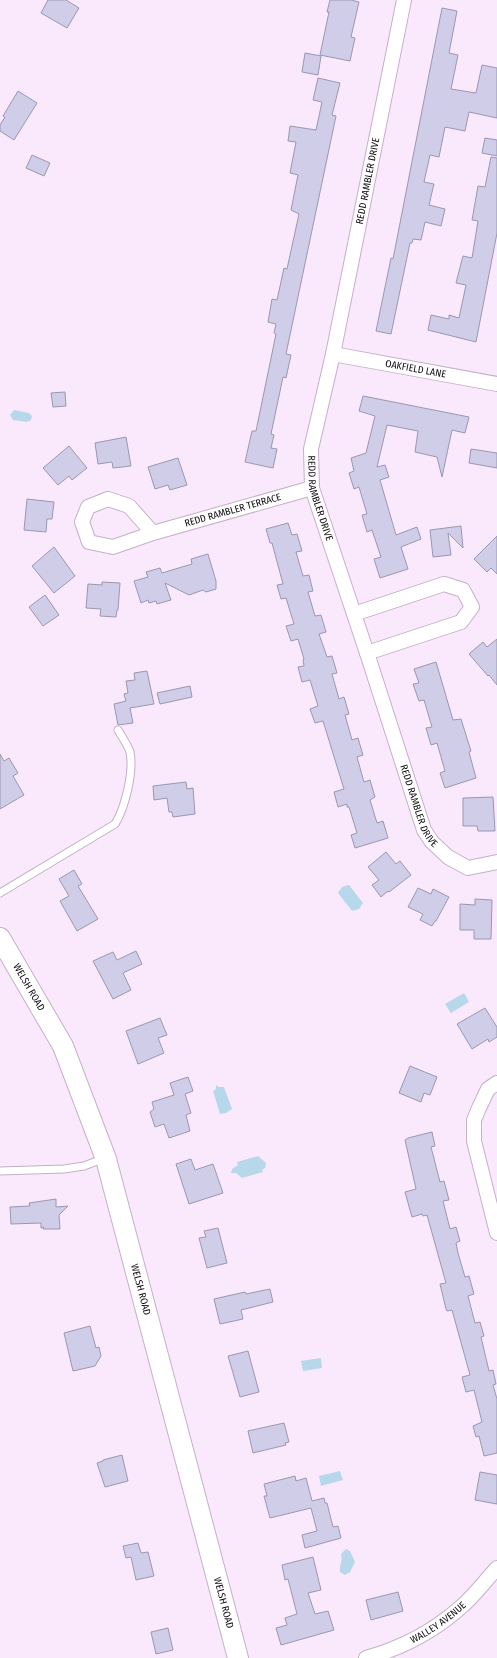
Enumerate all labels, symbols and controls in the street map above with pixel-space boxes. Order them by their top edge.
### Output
street label: REDD RAMBLER DRIVE [354,136,382,225]
street label: OAKFIELD LANE [384,358,447,381]
street label: REDD RAMBLER DRIVE [305,455,335,543]
street label: REDD RAMBLER TERRACE [183,491,283,530]
street label: REDD RAMBLER DRIVE [397,763,440,850]
street label: WELSH ROAD [10,962,47,1013]
street label: WELSH ROAD [128,1263,153,1317]
street label: WELSH ROAD [211,1576,236,1630]
street label: WALLEY AVENUE [408,1599,469,1646]

